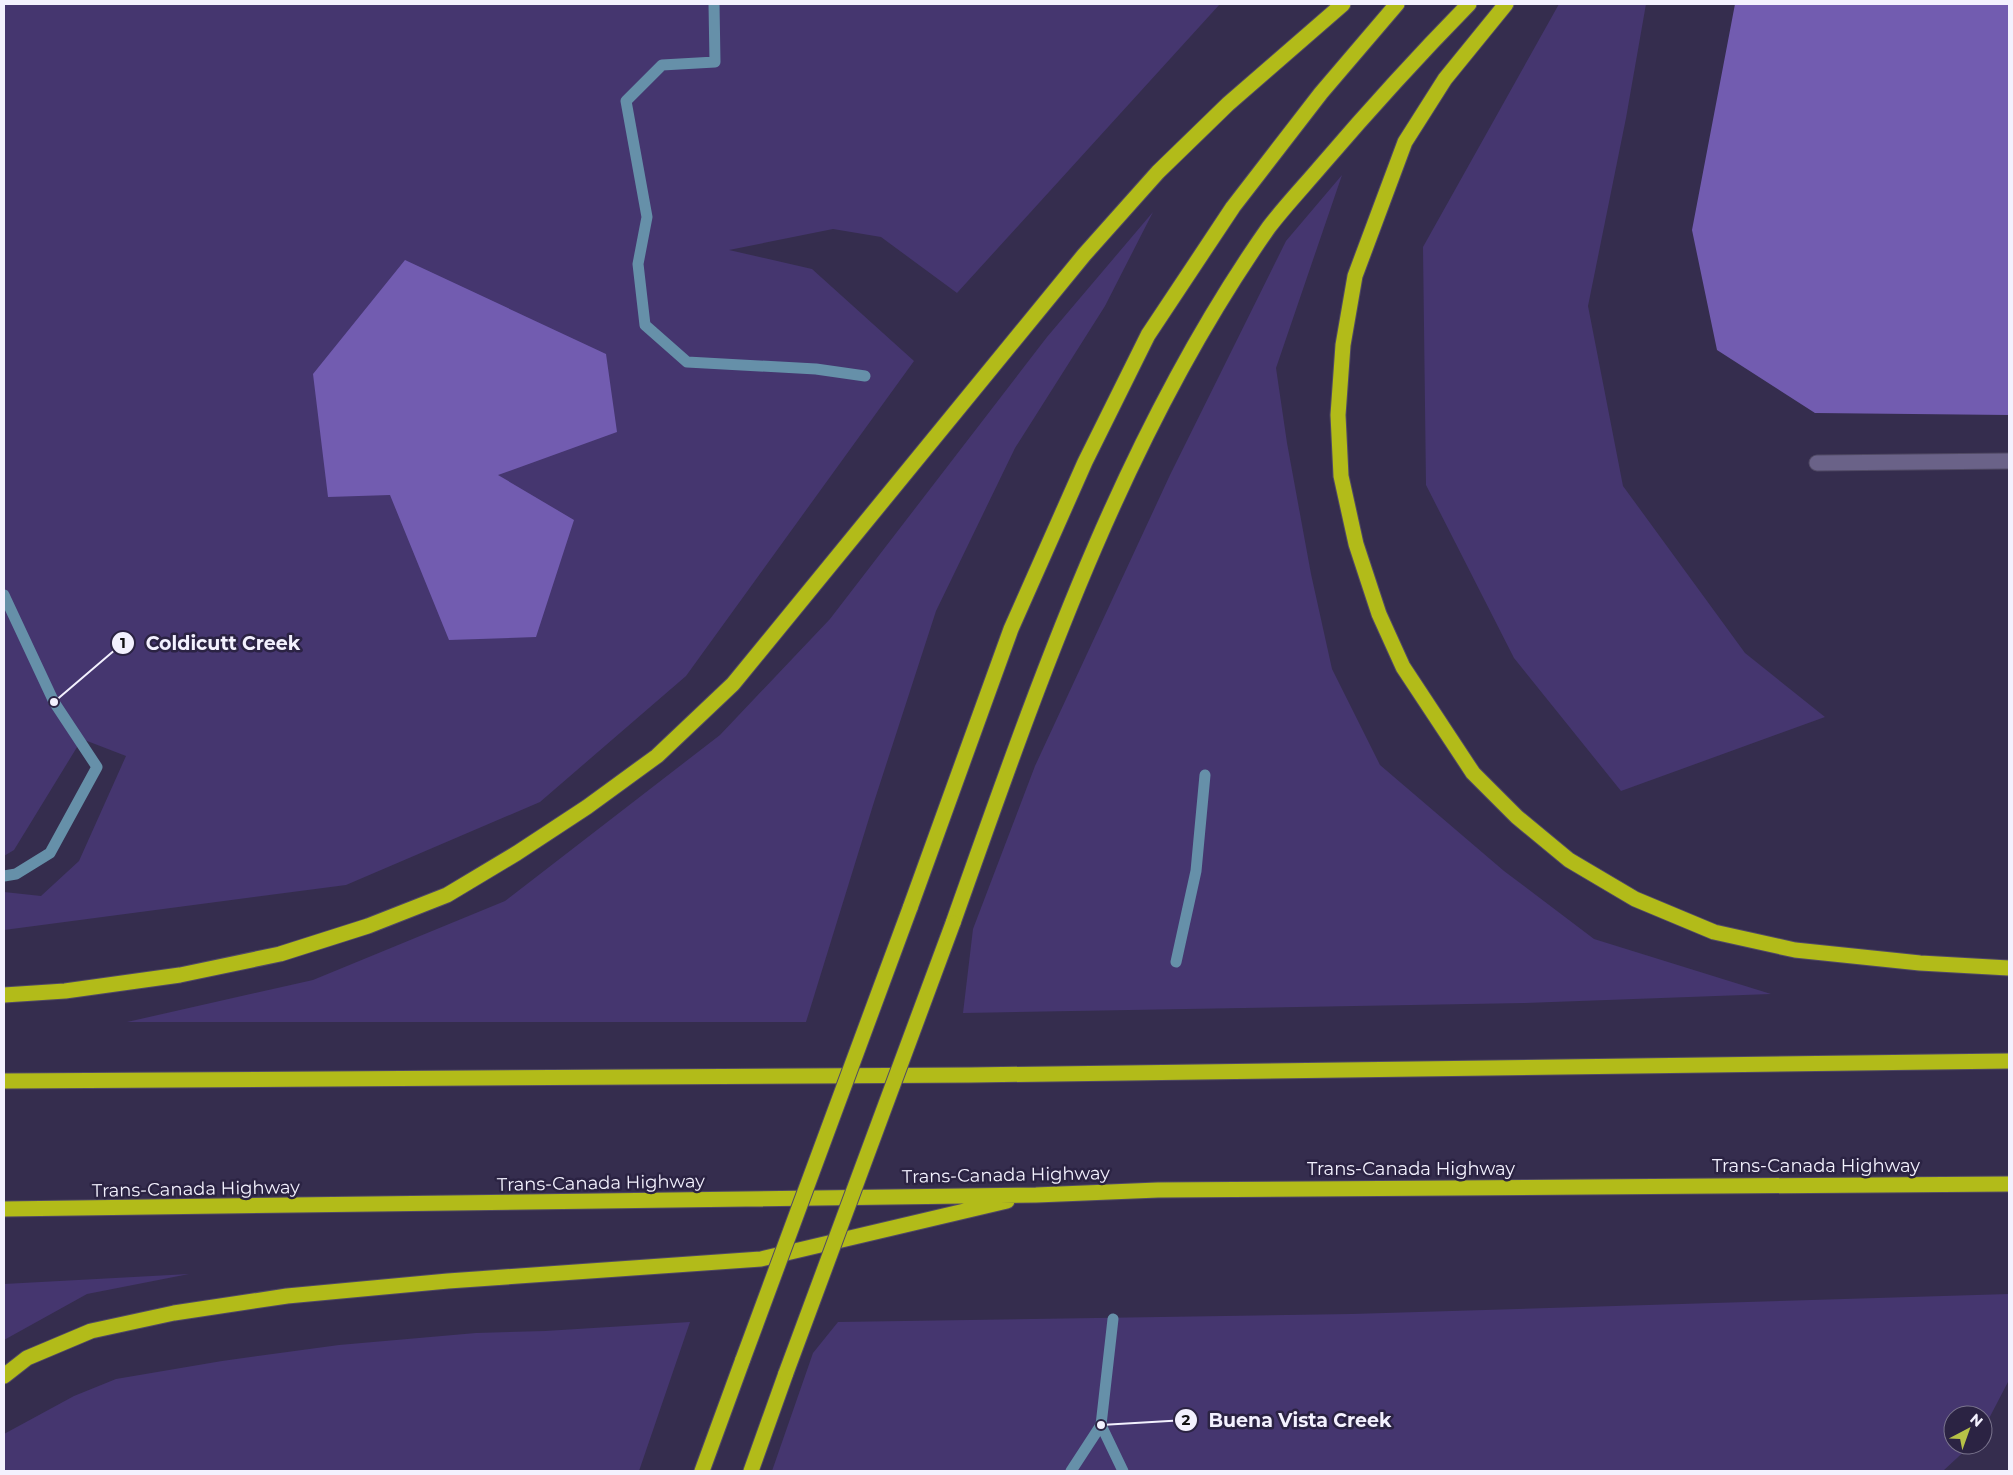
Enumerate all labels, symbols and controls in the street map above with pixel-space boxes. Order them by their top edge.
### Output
callout: Coldicutt Creek [111,626,310,660]
text: Coldicutt Creek [146,632,301,655]
text: 1 [120,633,126,652]
street label: Trans-Canada Highway [1712,1155,1920,1177]
street label: Trans-Canada Highway [1307,1158,1515,1180]
street label: Trans-Canada Highway [902,1162,1110,1188]
street label: Trans-Canada Highway [497,1170,705,1196]
street label: Trans-Canada Highway [92,1176,300,1202]
callout: Buena Vista Creek [1174,1403,1402,1437]
north arrow [1943,1405,1993,1455]
text: Buena Vista Creek [1209,1409,1392,1432]
text: 2 [1182,1410,1191,1429]
text: N [1966,1410,1987,1431]

